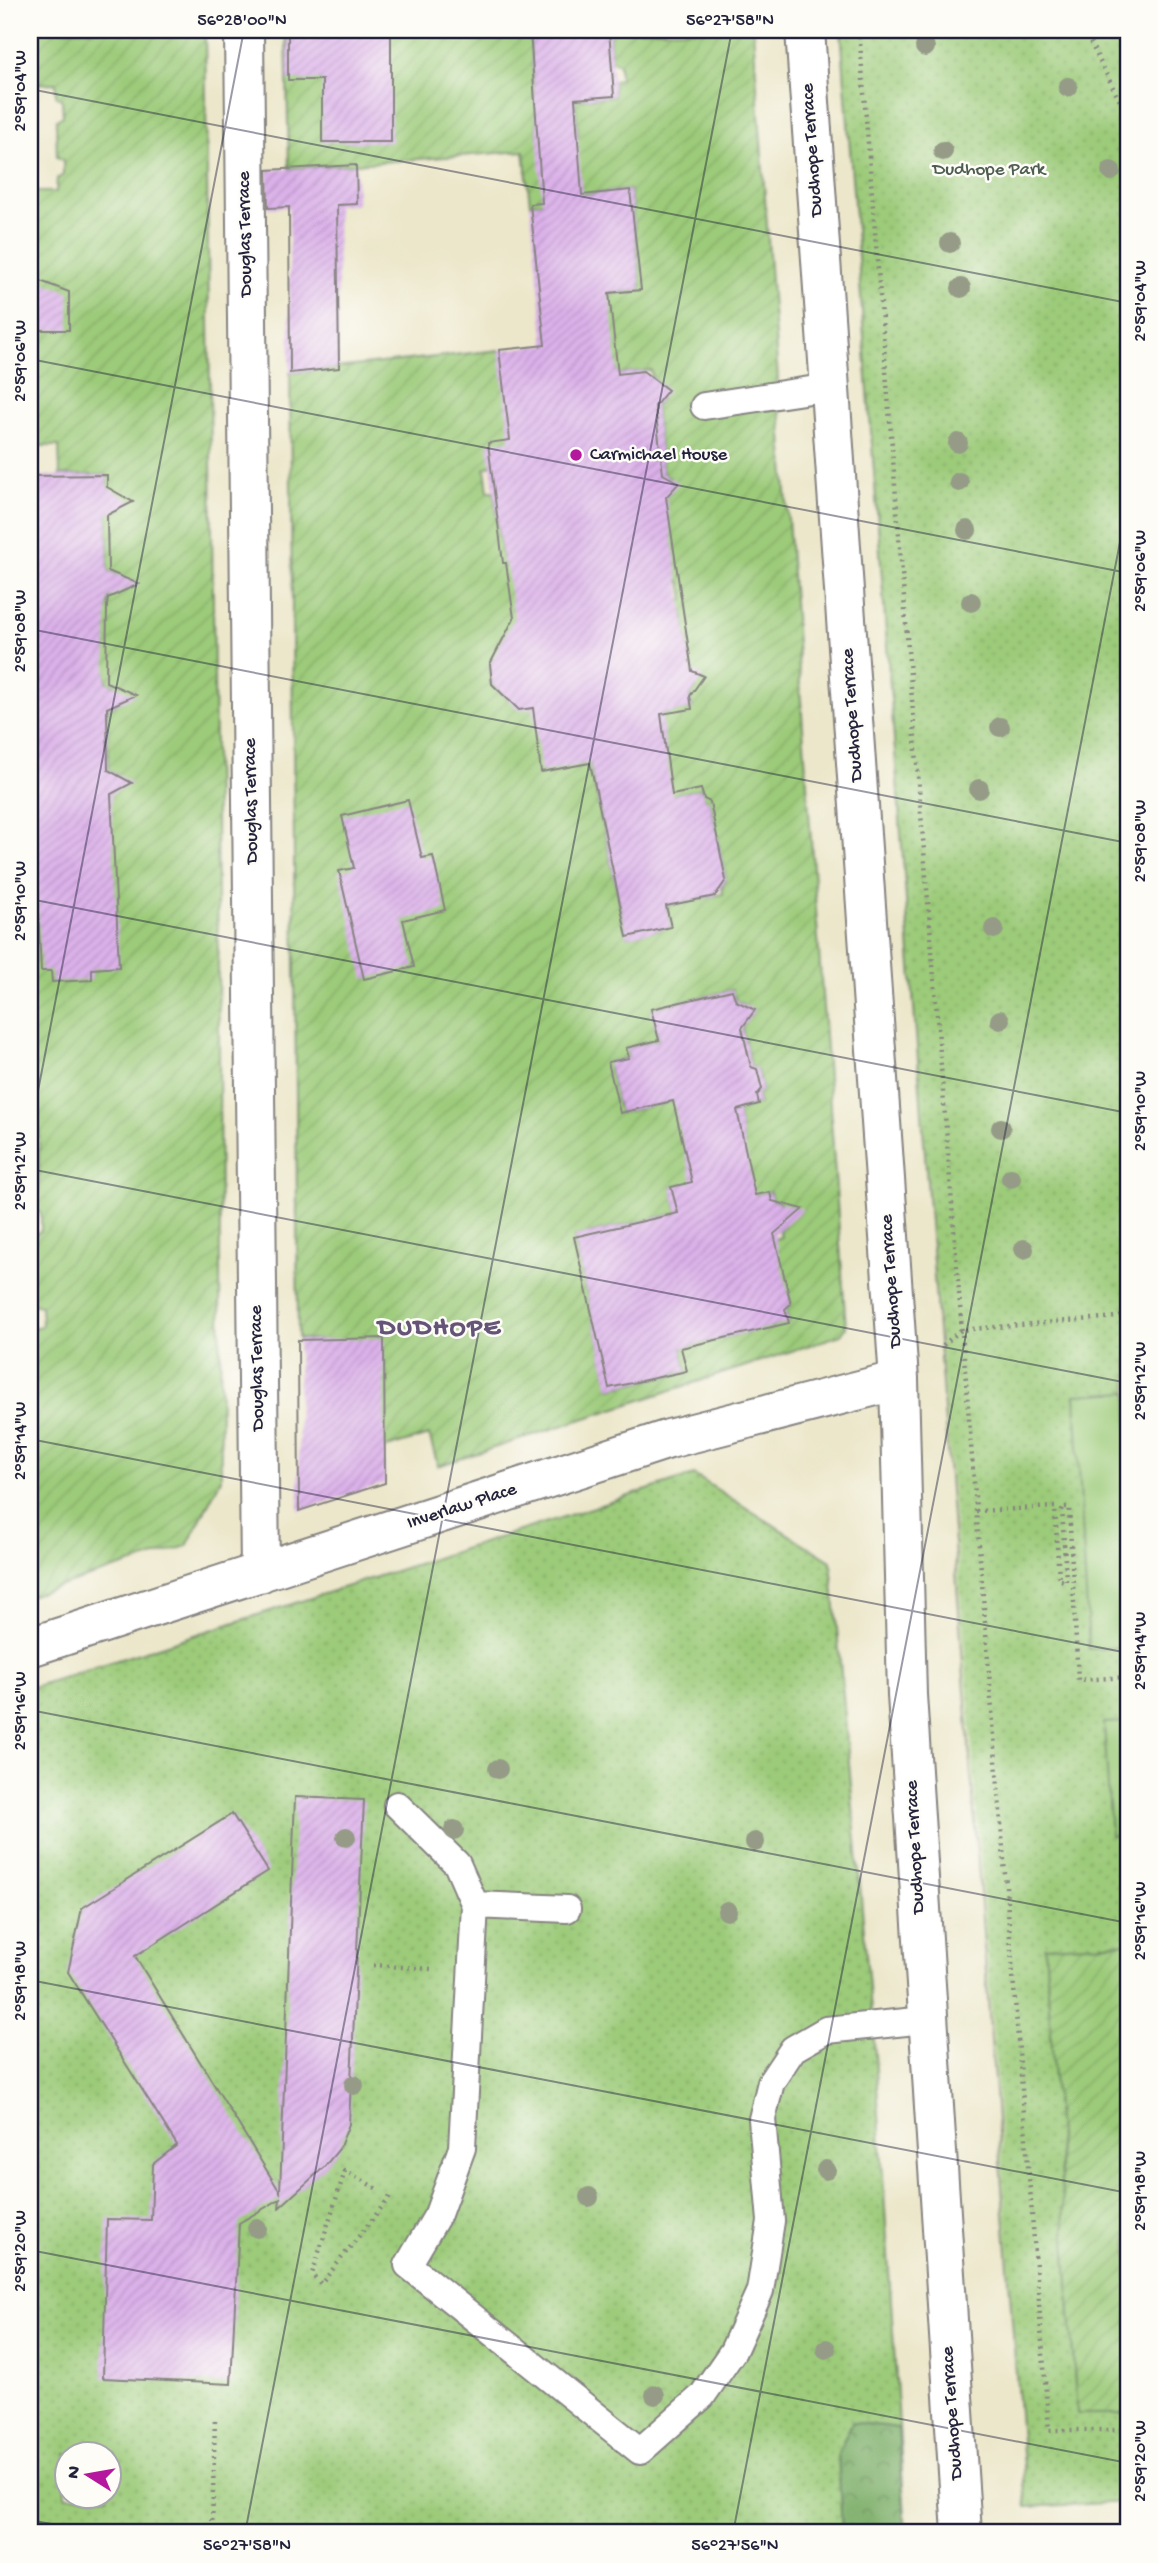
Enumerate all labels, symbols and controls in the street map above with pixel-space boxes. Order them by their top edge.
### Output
text: 56°28'00"N [197,11,287,32]
text: 56°27'58"N [686,11,774,32]
text: 2°59'04"W [11,50,32,132]
street label: Dudhope Terrace [797,82,829,219]
park label: Dudhope Park [931,159,1047,182]
street label: Douglas Terrace [233,171,259,299]
text: 2°59'04"W [1131,260,1152,342]
text: 2°59'06"W [11,320,32,402]
place label: Carmichael House [590,444,727,467]
marker: Carmichael House [568,447,584,463]
text: 2°59'06"W [1131,530,1152,612]
text: 2°59'08"W [11,590,32,672]
street label: Dudhope Terrace [837,647,869,784]
street label: Douglas Terrace [239,738,265,866]
text: 2°59'08"W [1131,800,1152,882]
text: 2°59'10"W [11,861,32,941]
text: 2°59'10"W [1131,1071,1152,1151]
text: 2°59'12"W [11,1132,32,1210]
street label: Dudhope Terrace [876,1213,908,1350]
street label: Douglas Terrace [245,1305,271,1433]
district label: DUDHOPE [376,1314,502,1345]
text: 2°59'12"W [1131,1342,1152,1420]
text: 2°59'14"W [11,1402,32,1480]
street label: Inverlaw Place [404,1478,520,1536]
text: 2°59'14"W [1131,1612,1152,1690]
text: 2°59'16"W [11,1671,32,1751]
street label: Dudhope Terrace [901,1780,931,1916]
text: 2°59'16"W [1131,1881,1152,1961]
text: 2°59'18"W [11,1941,32,2021]
text: 2°59'18"W [1131,2151,1152,2231]
text: 2°59'20"W [11,2210,32,2292]
street label: Dudhope Terrace [937,2345,969,2482]
text: 2°59'20"W [1131,2420,1152,2502]
north arrow [52,2440,122,2510]
text: N [62,2464,87,2481]
text: 56°27'58"N [203,2536,291,2557]
text: 56°27'56"N [691,2536,779,2557]

